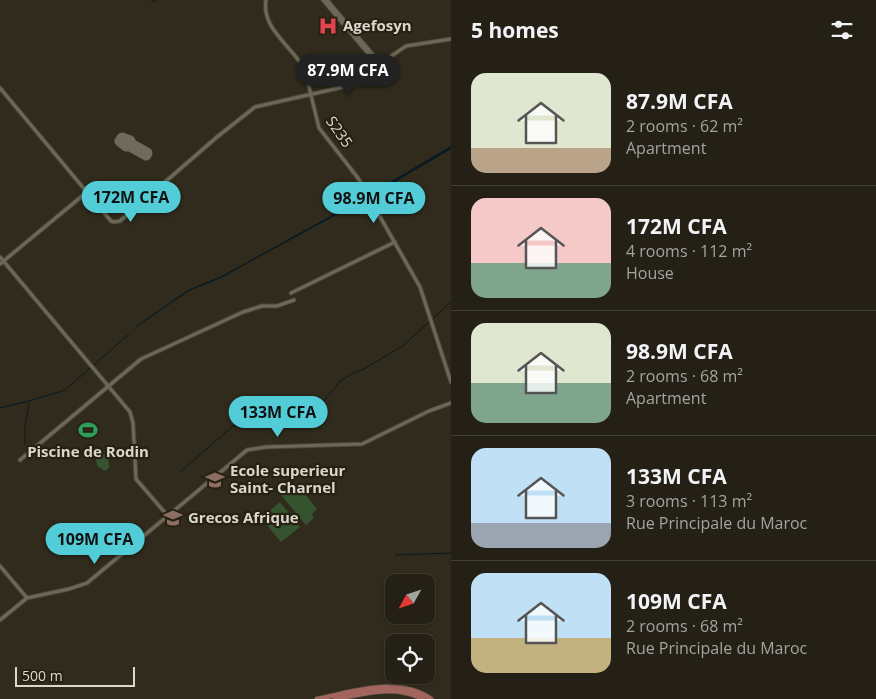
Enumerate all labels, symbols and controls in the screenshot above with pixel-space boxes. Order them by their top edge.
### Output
hospital icon: Agefosyn [317,15,339,37]
place label: Agefosyn [343,15,412,35]
text: 5 homes [471,16,559,44]
icon: filters [828,16,856,44]
pin: 87.9M CFA [291,54,405,96]
text: 87.9M CFA [307,59,389,81]
text: 87.9M CFA [626,87,733,115]
icon: home [511,93,571,153]
street label: S235 [322,112,358,151]
text: 2 rooms · 62 m² [626,115,743,137]
text: Apartment [626,137,706,159]
pin: 172M CFA [79,180,183,223]
pin: 98.9M CFA [317,182,431,224]
text: 172M CFA [93,186,169,208]
text: 98.9M CFA [333,187,415,209]
text: 172M CFA [626,212,727,240]
icon: home [511,218,571,278]
text: 4 rooms · 112 m² [626,240,752,262]
text: House [626,262,674,284]
text: 98.9M CFA [626,337,733,365]
icon: home [511,343,571,403]
text: 2 rooms · 68 m² [626,365,743,387]
text: Apartment [626,387,706,409]
pin: 133M CFA [226,396,330,438]
text: 133M CFA [240,401,316,423]
sports icon: Piscine de Rodin [77,419,99,441]
place label: Piscine de Rodin [27,441,149,461]
place label: Ecole superieur Saint- Charnel [230,460,346,497]
text: 133M CFA [626,462,727,490]
icon: home [511,468,571,528]
school or university icon: Ecole superieur Saint- Charnel [204,469,226,491]
text: 3 rooms · 113 m² [626,490,752,512]
school or university icon: Grecos Afrique [162,507,184,529]
place label: Grecos Afrique [188,507,299,527]
text: Rue Principale du Maroc [626,512,807,534]
pin: 109M CFA [43,522,147,565]
text: 109M CFA [57,528,133,550]
north arrow [385,574,435,624]
map controls [385,574,435,684]
text: 109M CFA [626,587,727,615]
icon: home [511,593,571,653]
text: 2 rooms · 68 m² [626,615,743,637]
button: locate [385,634,435,684]
text: Rue Principale du Maroc [626,637,807,659]
scale bar [15,664,135,687]
text: 500 m [22,666,63,685]

